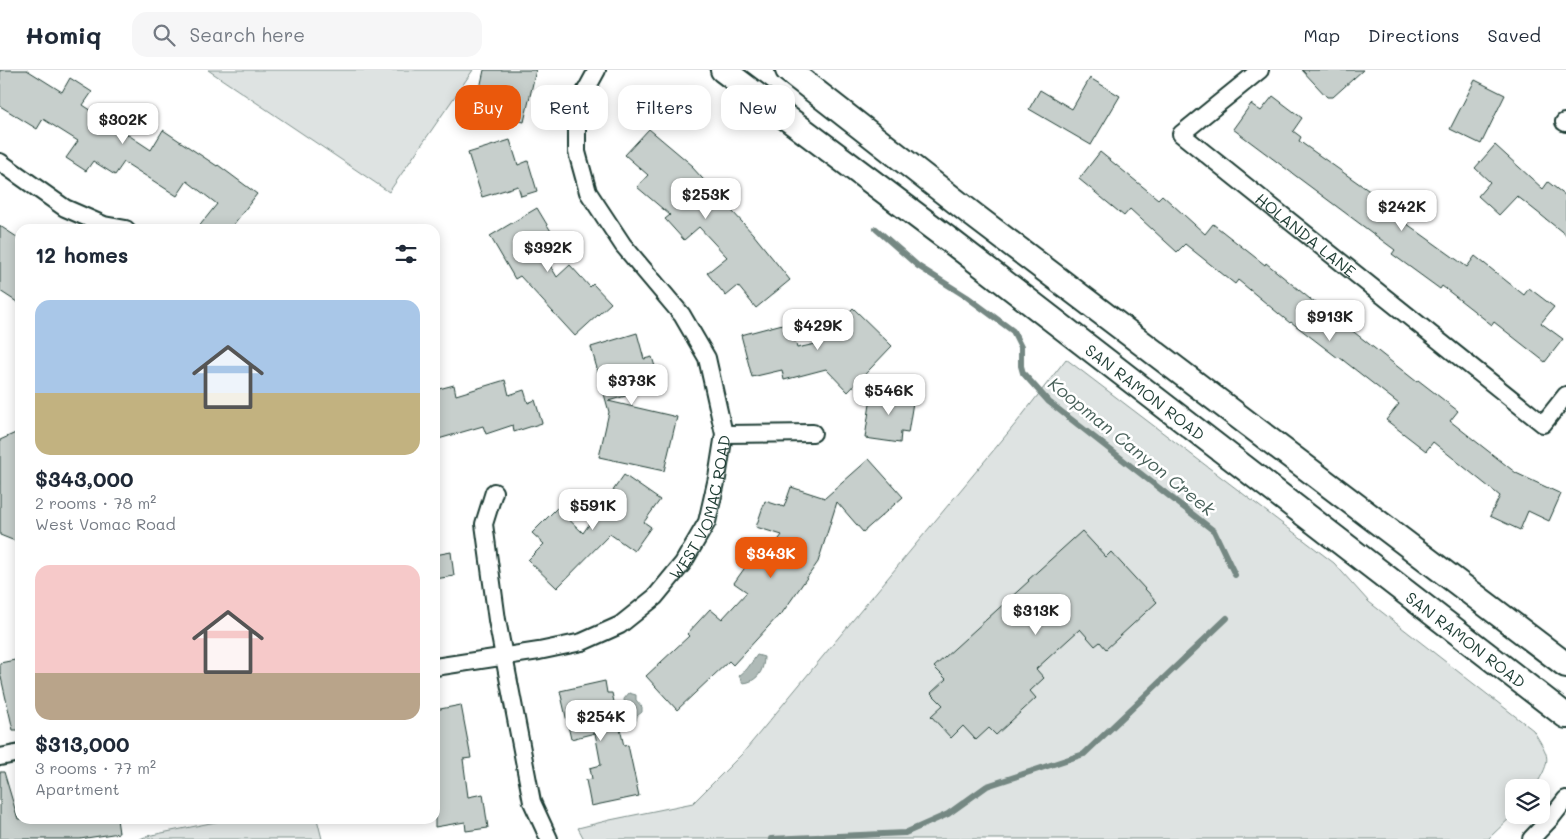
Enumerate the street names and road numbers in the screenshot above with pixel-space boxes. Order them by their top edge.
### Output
street label: HOLANDA LANE [1252,188,1361,281]
street label: SAN RAMON ROAD [1081,339,1210,444]
street label: WEST VOMAC ROAD [664,433,734,583]
street label: SAN RAMON ROAD [1402,586,1530,692]

